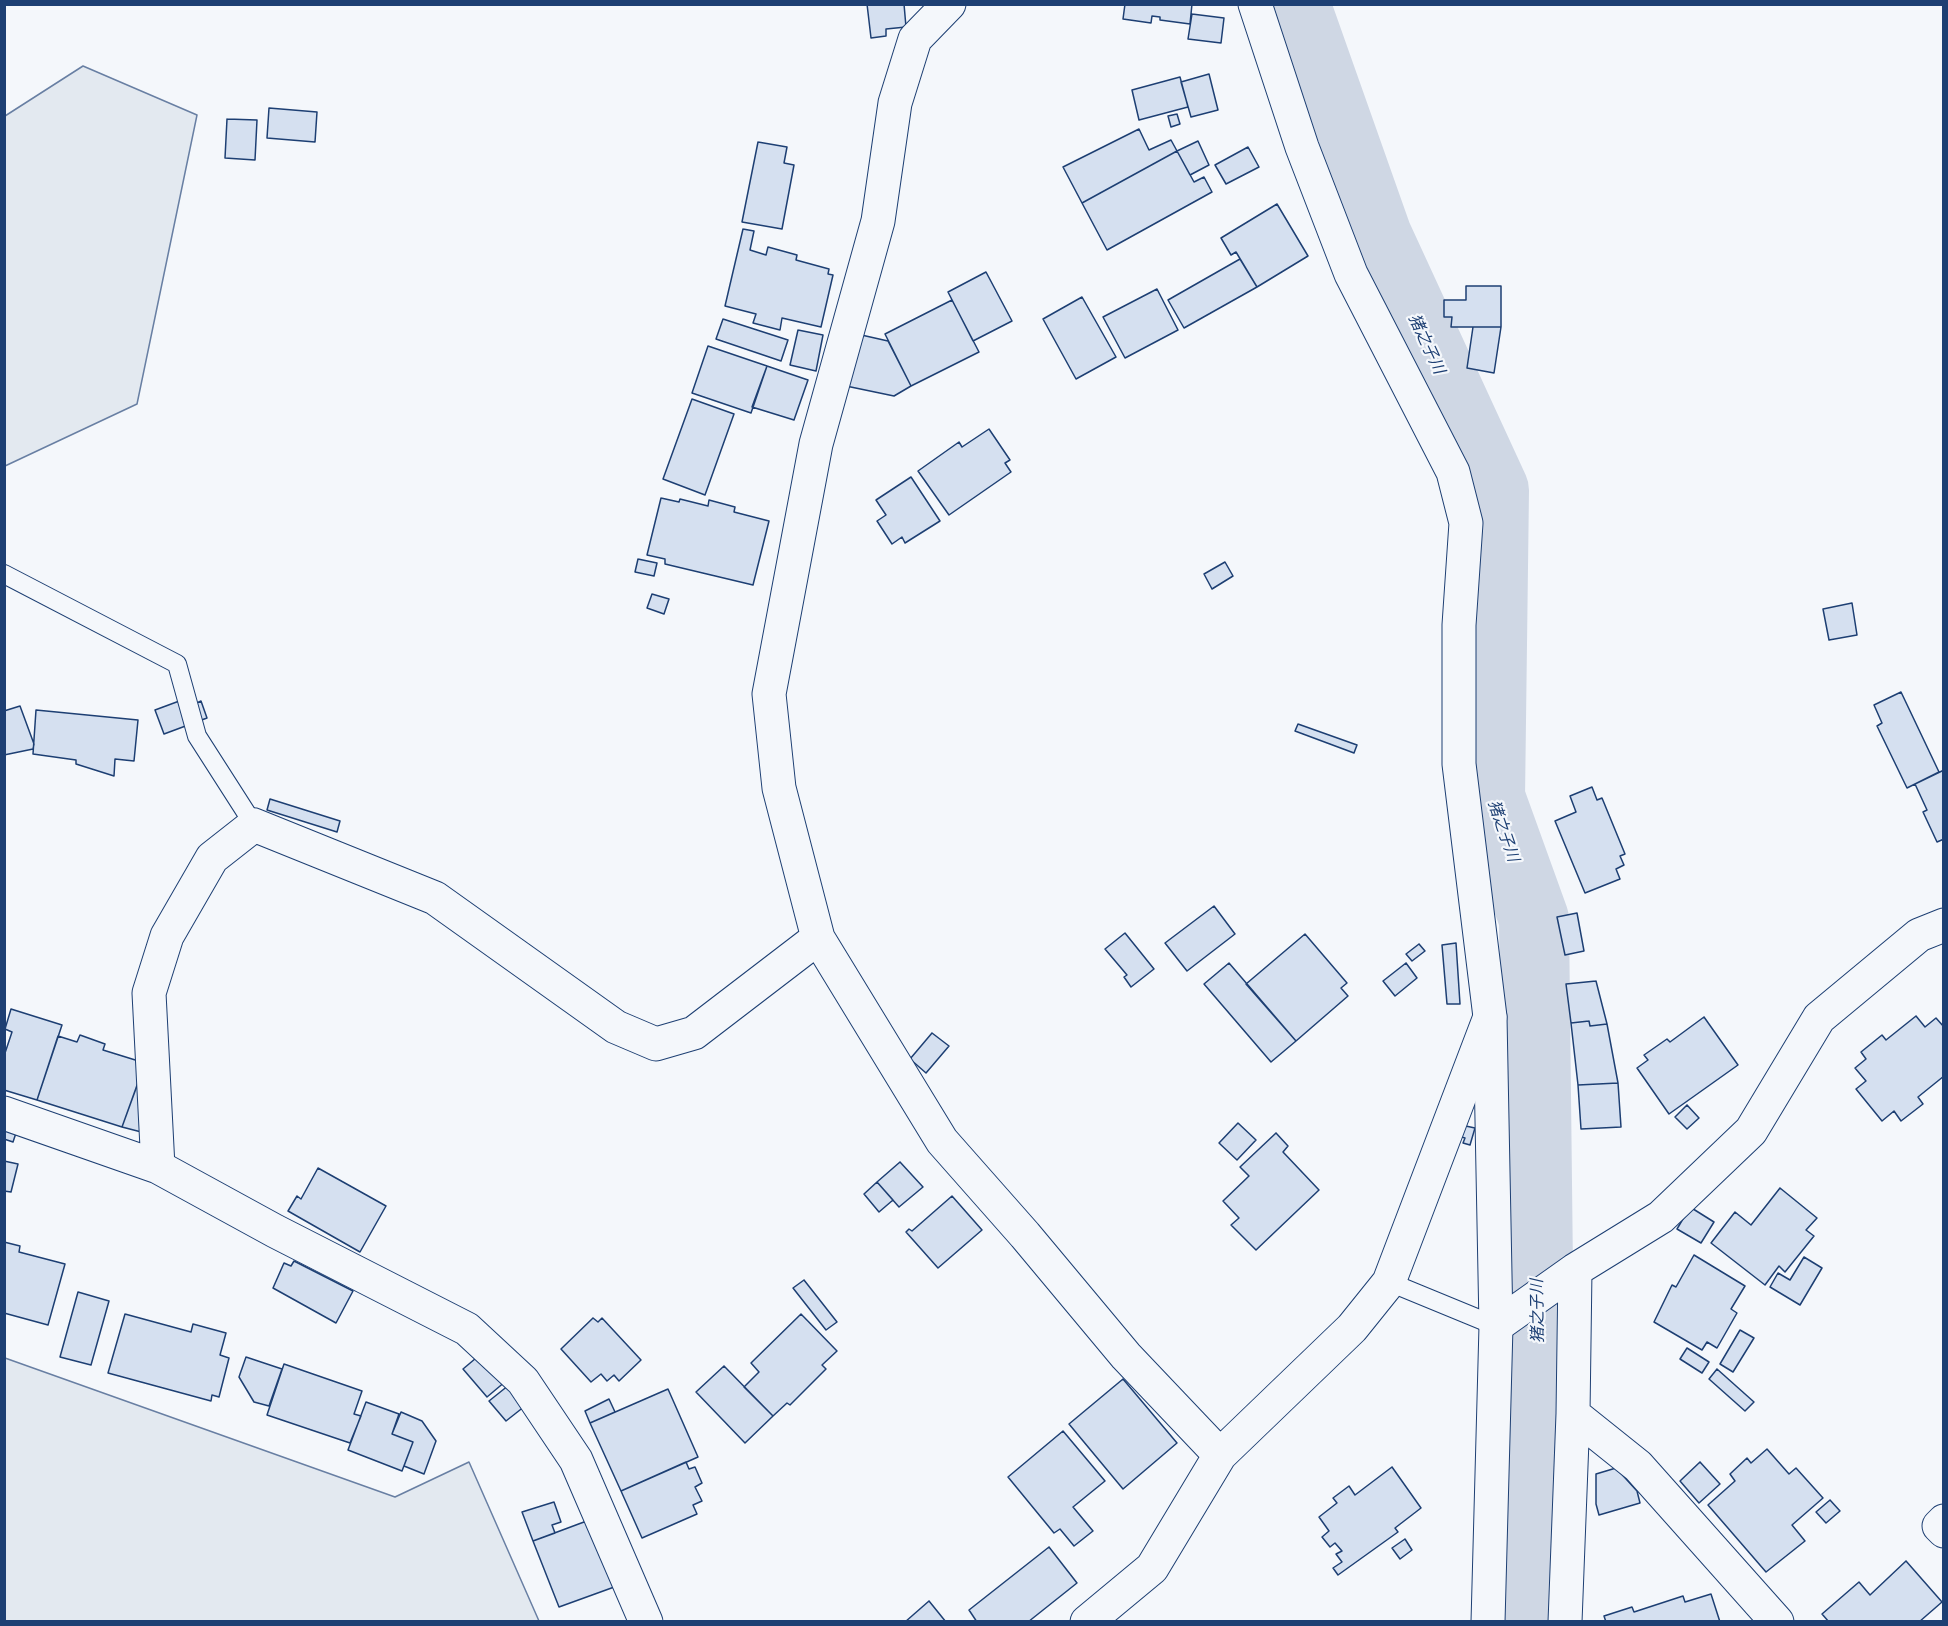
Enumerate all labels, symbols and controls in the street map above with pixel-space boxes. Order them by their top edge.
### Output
water label: 猪之子川 [1404,311,1448,377]
water label: 猪之子川 [1484,798,1522,864]
water label: 猪之子川 [1528,1279,1548,1343]

